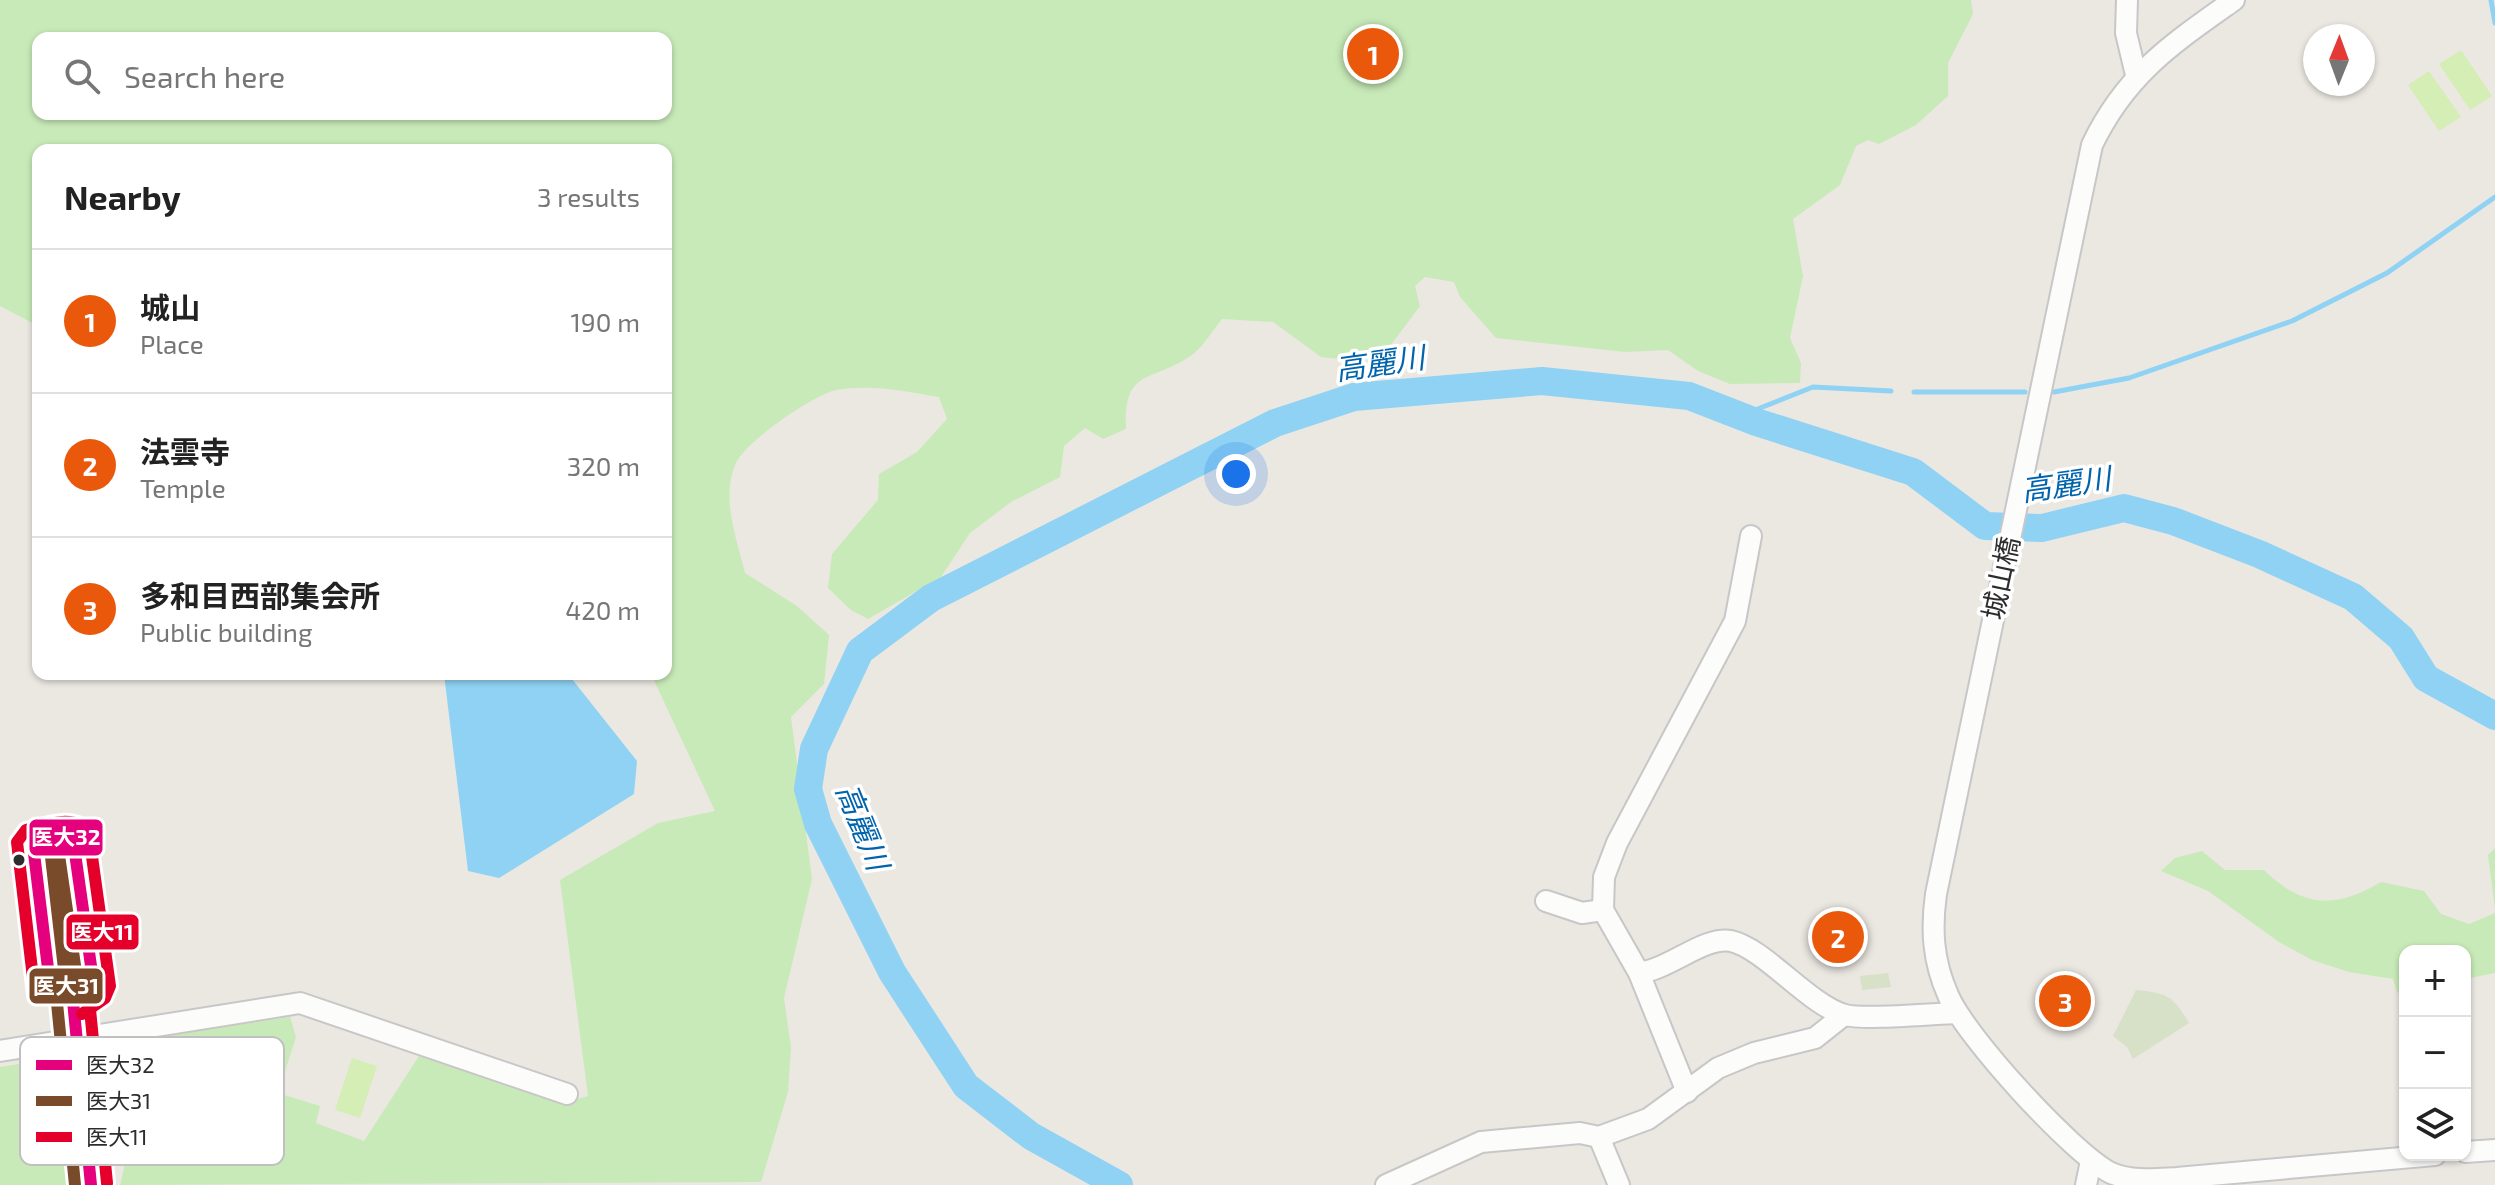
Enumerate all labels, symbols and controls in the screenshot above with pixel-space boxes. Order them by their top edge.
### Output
pin: 1 [1347,24,1399,84]
north arrow [2303,24,2375,96]
search box [32,32,672,120]
icon: search [60,54,104,98]
text: Search here [124,58,285,94]
text: Nearby [64,176,181,217]
text: 3 results [537,181,640,212]
text: 城山 [140,289,200,325]
text: 1 [84,306,96,337]
text: 190 m [571,306,640,337]
text: Place [140,328,204,359]
water label: 高麗川 [1333,338,1430,386]
text: 法雲寺 [140,433,230,469]
text: 2 [82,450,98,481]
text: 320 m [567,450,640,481]
your location [1216,454,1256,494]
water label: 高麗川 [2019,459,2116,507]
text: Temple [140,472,226,503]
street label: 城山橋 [1975,533,2025,622]
text: 多和目西部集会所 [140,577,380,613]
text: 3 [83,594,97,625]
text: 420 m [565,594,640,625]
text: Public building [140,616,312,647]
water label: 高麗川 [830,778,899,877]
line badge: 医大32 [28,818,104,857]
text: 医大32 [31,823,101,849]
unlabelled marker [11,852,27,868]
pin: 2 [1812,907,1864,967]
line badge: 医大11 [65,913,140,951]
text: 医大11 [70,918,134,944]
map controls [2399,945,2471,1161]
button: + [2399,945,2471,1017]
line badge: 医大31 [28,967,104,1005]
pin: 3 [2039,971,2091,1031]
text: 医大31 [33,972,99,998]
button: − [2399,1017,2471,1089]
legend [20,1037,284,1165]
text: 医大32 [86,1051,155,1077]
text: 医大31 [86,1087,151,1113]
button: layers [2399,1089,2471,1161]
text: 医大11 [86,1123,148,1149]

